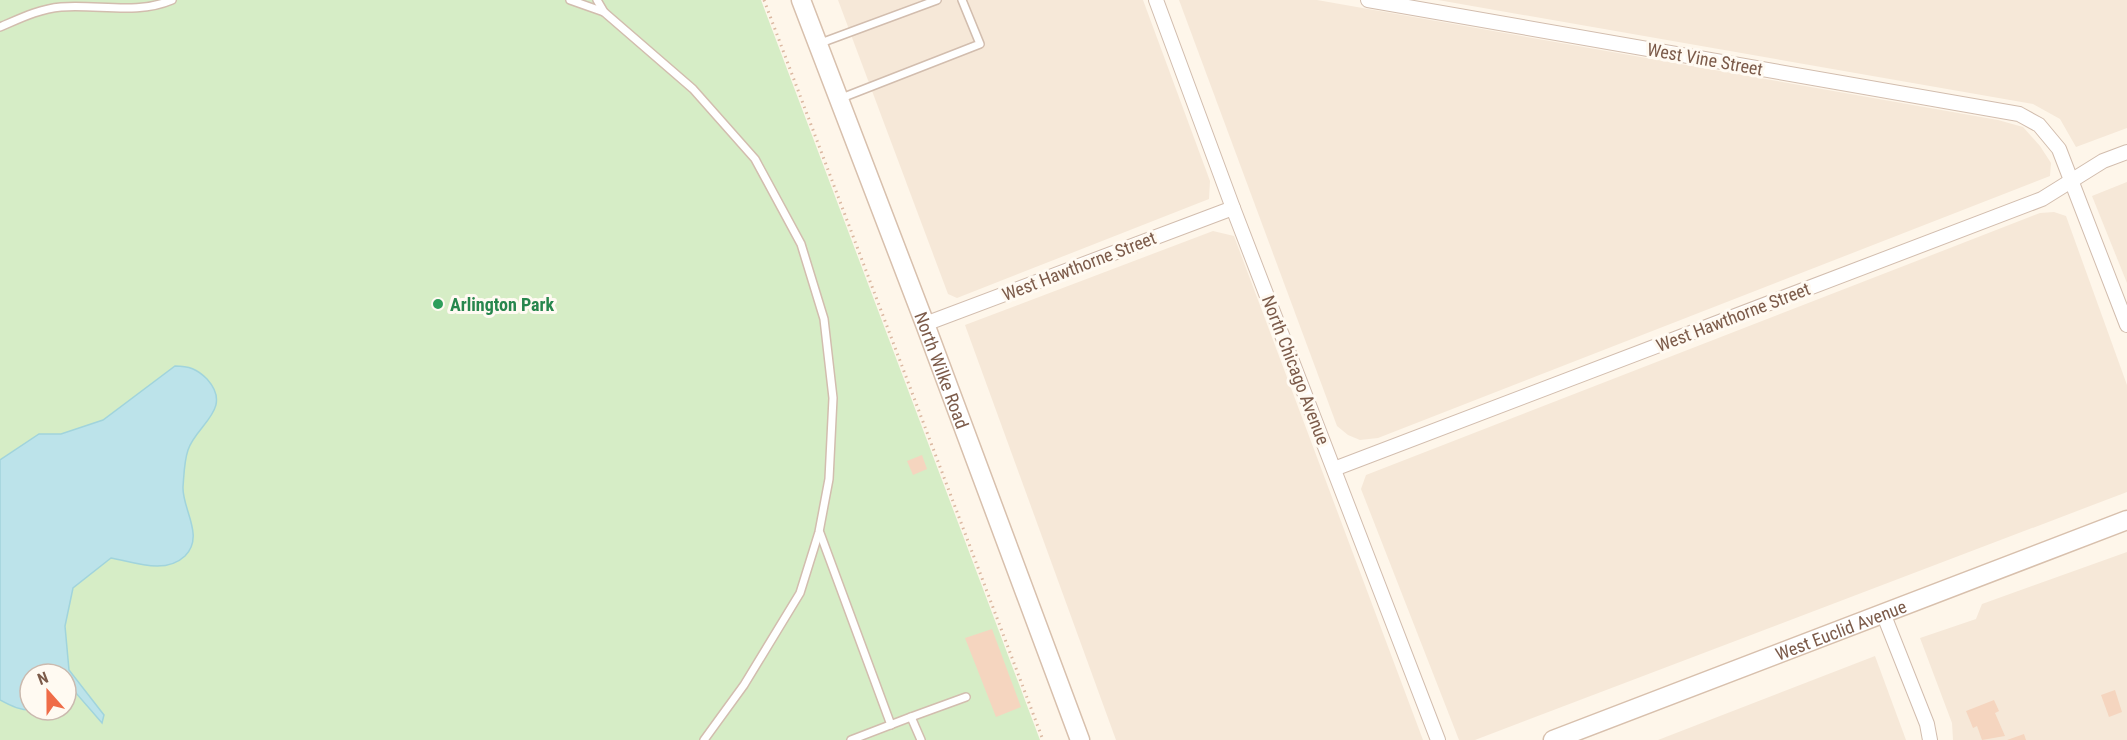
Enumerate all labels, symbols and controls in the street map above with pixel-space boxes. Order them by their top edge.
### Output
street label: West Vine Street [1645,38,1765,80]
street label: West Hawthorne Street [999,227,1159,305]
street label: West Hawthorne Street [1653,278,1813,356]
street label: North Chicago Avenue [1258,292,1334,448]
place label: Arlington Park [450,294,554,315]
marker: Arlington Park [431,297,445,311]
street label: North Wilke Road [911,309,973,431]
street label: West Euclid Avenue [1772,595,1909,664]
north arrow [18,662,78,722]
text: N [35,668,51,689]

